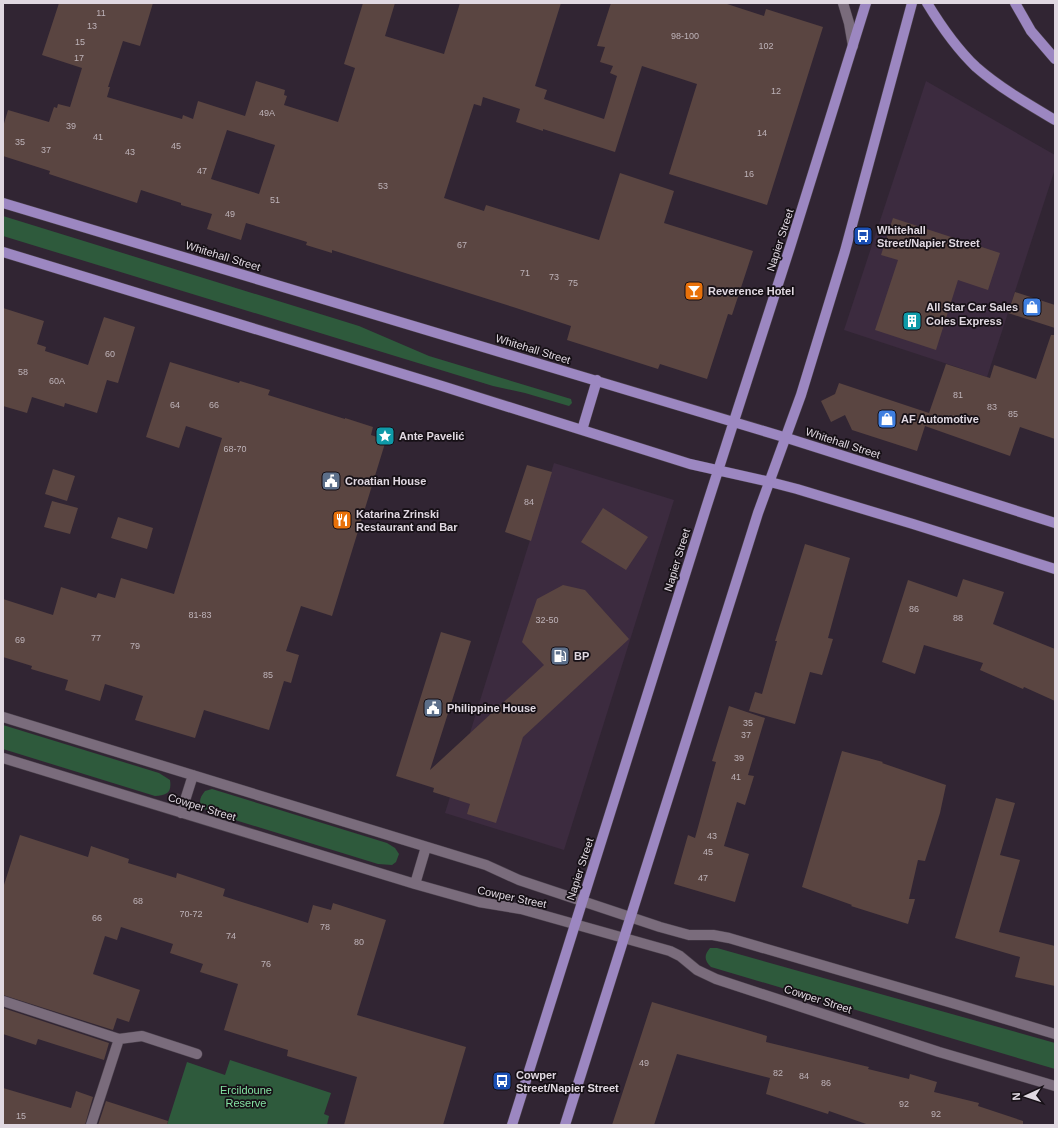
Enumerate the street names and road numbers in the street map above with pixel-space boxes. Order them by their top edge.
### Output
street label: Napier Street [764,207,796,273]
street label: Whitehall Street [184,239,262,273]
street label: Whitehall Street [494,332,572,366]
street label: Whitehall Street [804,425,882,461]
street label: Napier Street [662,527,692,593]
street label: Cowper Street [167,791,237,823]
street label: Napier Street [564,836,596,902]
street label: Cowper Street [476,884,548,910]
street label: Cowper Street [783,982,853,1016]

